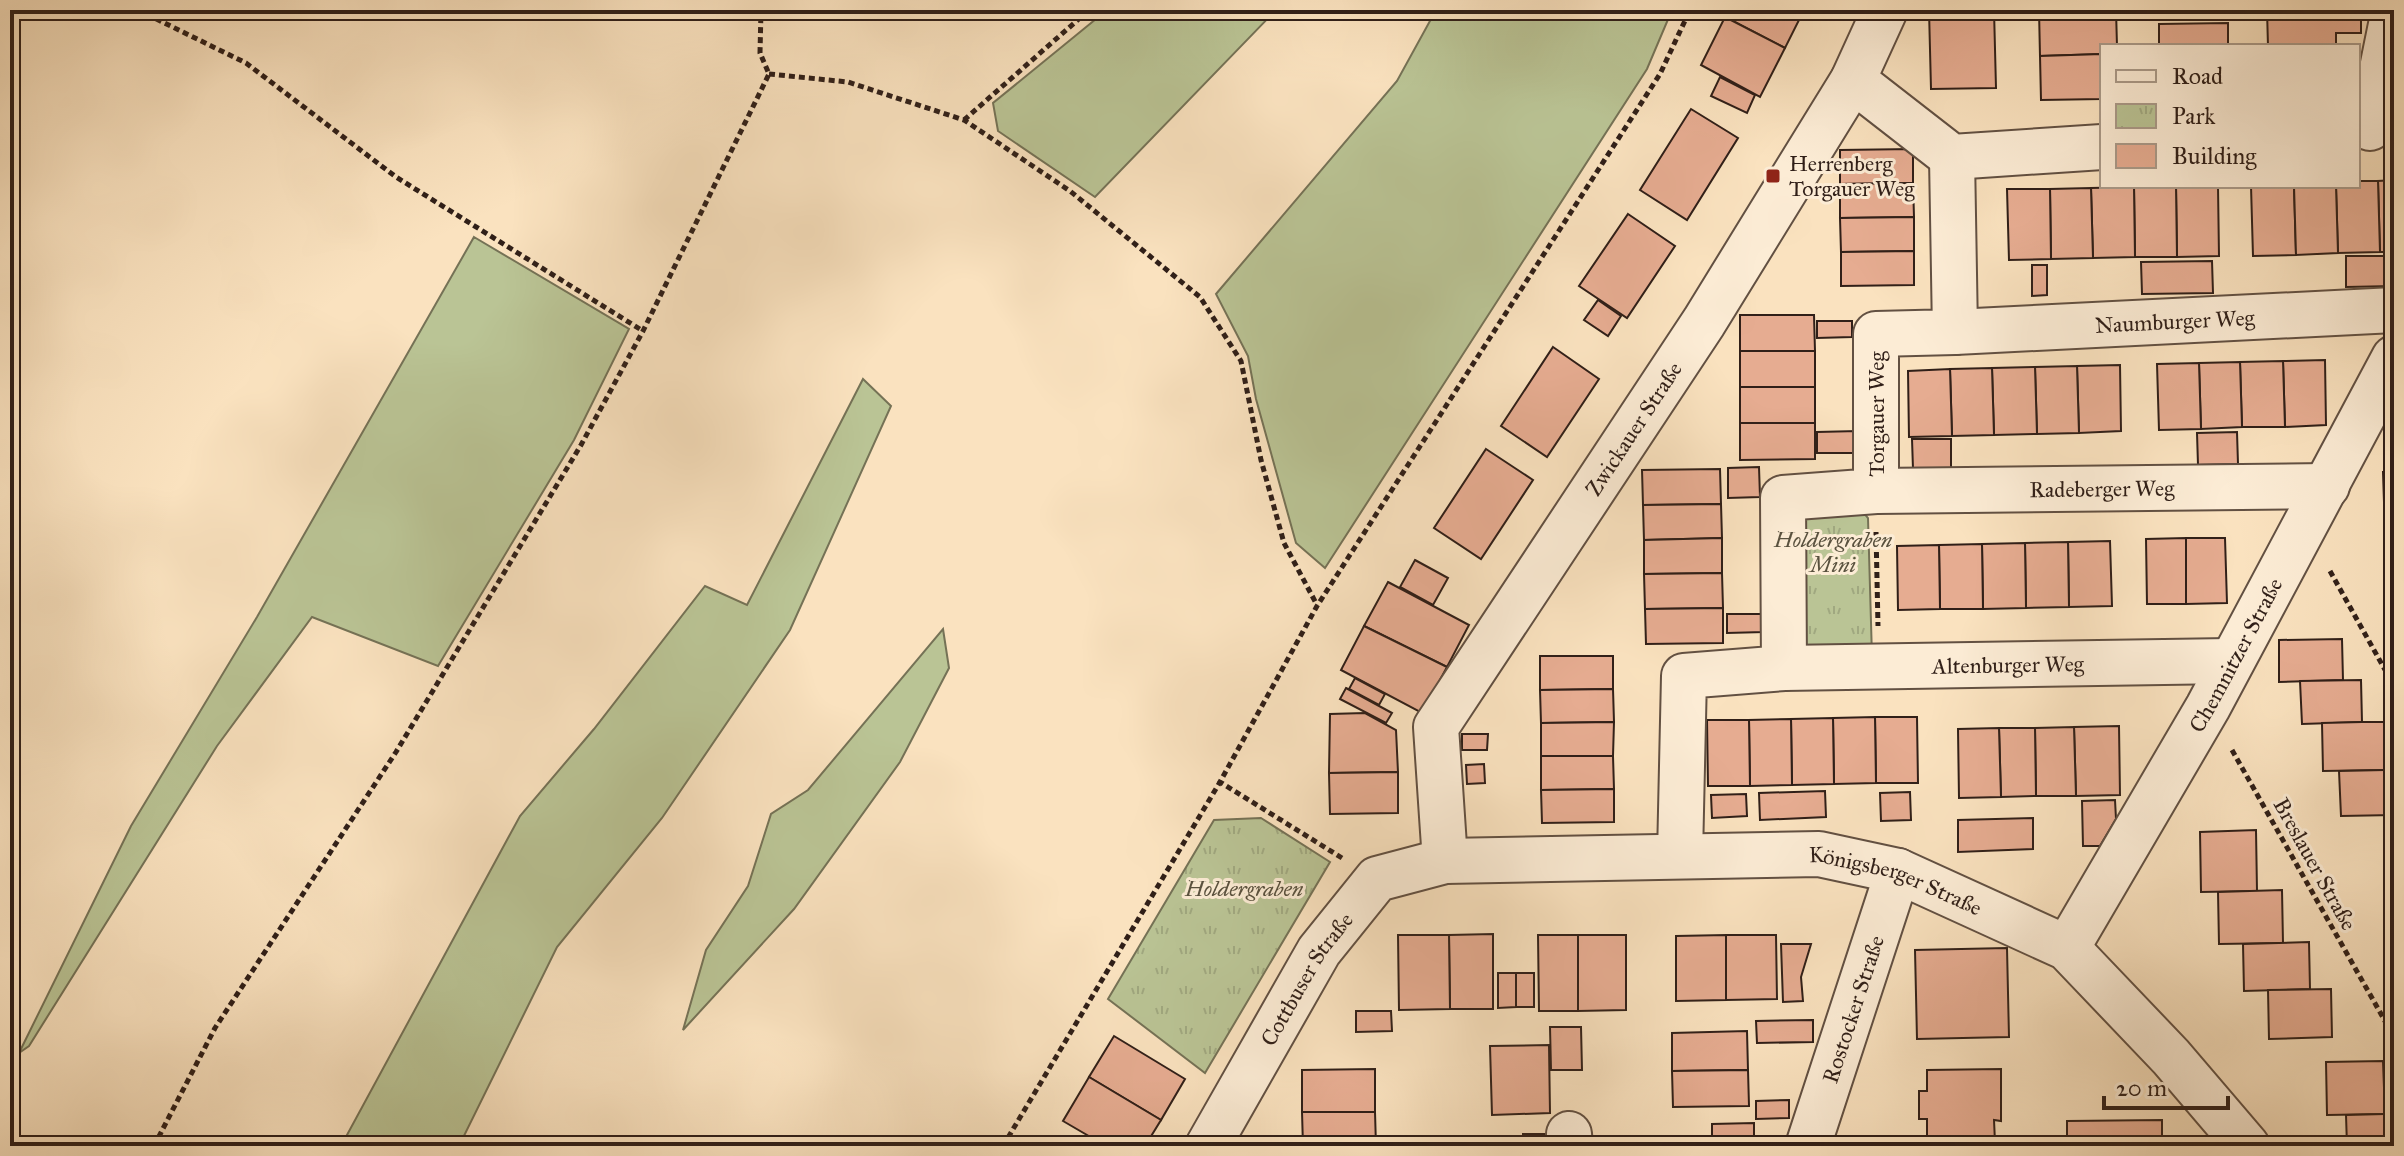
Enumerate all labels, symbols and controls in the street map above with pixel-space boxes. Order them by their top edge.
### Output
legend [2100,44,2360,188]
text: Road [2172,61,2223,91]
text: Park [2172,101,2216,131]
text: Building [2172,141,2257,171]
place label: Herrenberg Torgauer Weg [1789,150,1915,202]
marker: Herrenberg Torgauer Weg [1764,167,1782,185]
street label: Naumburger Weg [2094,303,2256,338]
street label: Torgauer Weg [1863,351,1890,477]
street label: Zwickauer Straße [1579,357,1687,501]
street label: Radeberger Weg [2029,474,2175,503]
park label: Holdergraben Mini [1773,526,1893,578]
street label: Chemnitzer Straße [2183,573,2288,737]
street label: Altenburger Weg [1931,650,2085,679]
street label: Breslauer Straße [2267,793,2363,935]
street label: Königsberger Straße [1809,840,1986,921]
park label: Holdergraben [1184,875,1304,902]
street label: Cottbuser Straße [1254,907,1358,1051]
street label: Rostocker Straße [1816,932,1890,1086]
scale bar [2104,1060,2228,1110]
text: 20 m [2116,1073,2167,1103]

